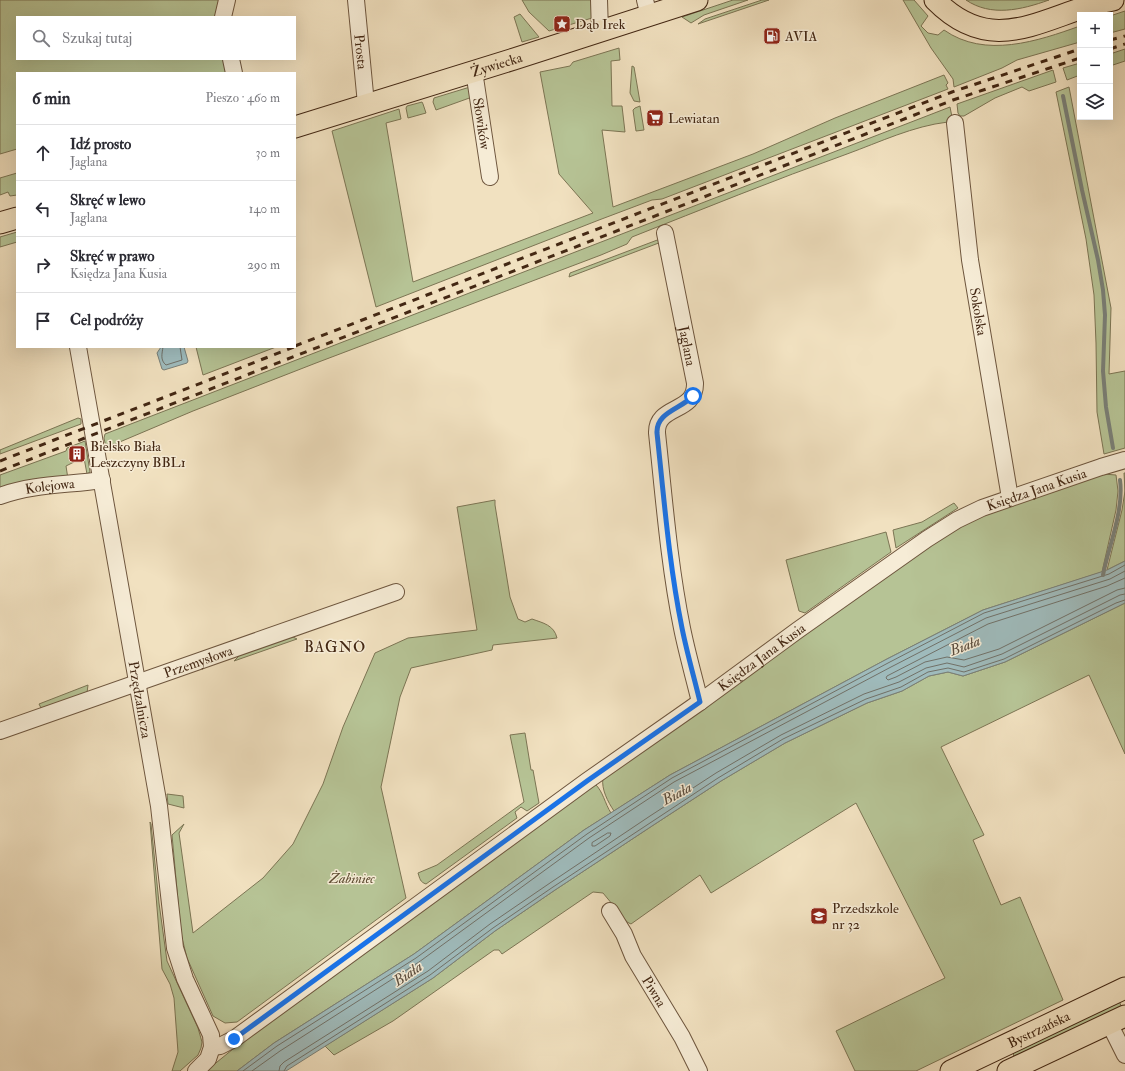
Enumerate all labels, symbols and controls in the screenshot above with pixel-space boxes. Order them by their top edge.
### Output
map controls [1077,12,1113,120]
button: + [1077,12,1113,48]
place icon: Dąb Irek [552,14,572,34]
search box [16,16,296,60]
place label: Dąb Irek [575,16,626,33]
fuel station icon: AVIA [762,26,782,46]
icon: search [30,27,52,49]
place label: AVIA [784,28,818,45]
text: Szukaj tutaj [62,29,132,48]
street label: Prosta [351,33,371,70]
street label: Żywiecka [469,48,524,80]
button: − [1077,48,1113,84]
button: layers [1077,84,1113,120]
text: 6 min [32,88,71,109]
text: Pieszo · 460 m [206,90,280,106]
street label: Słowików [470,96,494,151]
supermarket icon: Lewiatan [645,108,665,128]
place label: Lewiatan [668,110,720,127]
text: Idź prosto [70,135,131,154]
icon: ahead [32,142,54,164]
text: 30 m [256,145,280,161]
text: Jaglana [70,154,107,170]
text: Skręć w lewo [70,191,145,210]
icon: left [32,198,54,220]
text: 140 m [249,201,280,217]
text: Jaglana [70,210,107,226]
text: Skręć w prawo [70,247,154,266]
icon: right [32,254,54,276]
text: 290 m [247,257,280,273]
text: Księdza Jana Kusia [70,266,167,282]
street label: Sokolska [966,286,991,337]
icon: arrive [32,310,54,332]
text: Cel podróży [70,311,143,330]
street label: Jaglana [675,323,700,367]
route start [684,387,702,405]
place label: Bielsko Biała Leszczyny BBL1 [90,438,186,472]
building icon: Bielsko Biała Leszczyny BBL1 [67,444,87,464]
street label: Księdza Jana Kusia [984,464,1089,514]
street label: Kolejowa [24,475,76,497]
street label: Księdza Jana Kusia [714,619,809,695]
water label: Biała [946,631,983,661]
district label: BAGNO [304,638,366,657]
street label: Przemysłowa [161,641,235,681]
street label: Przędzalnicza [125,660,155,740]
water label: Biała [658,778,695,810]
park label: Żabiniec [328,870,375,887]
place label: Przedszkole nr 32 [832,900,899,933]
school or university icon: Przedszkole nr 32 [809,906,829,926]
water label: Biała [389,957,426,991]
street label: Piwna [638,973,670,1010]
street label: Bystrzańska [1005,1007,1073,1051]
route end [225,1030,243,1048]

